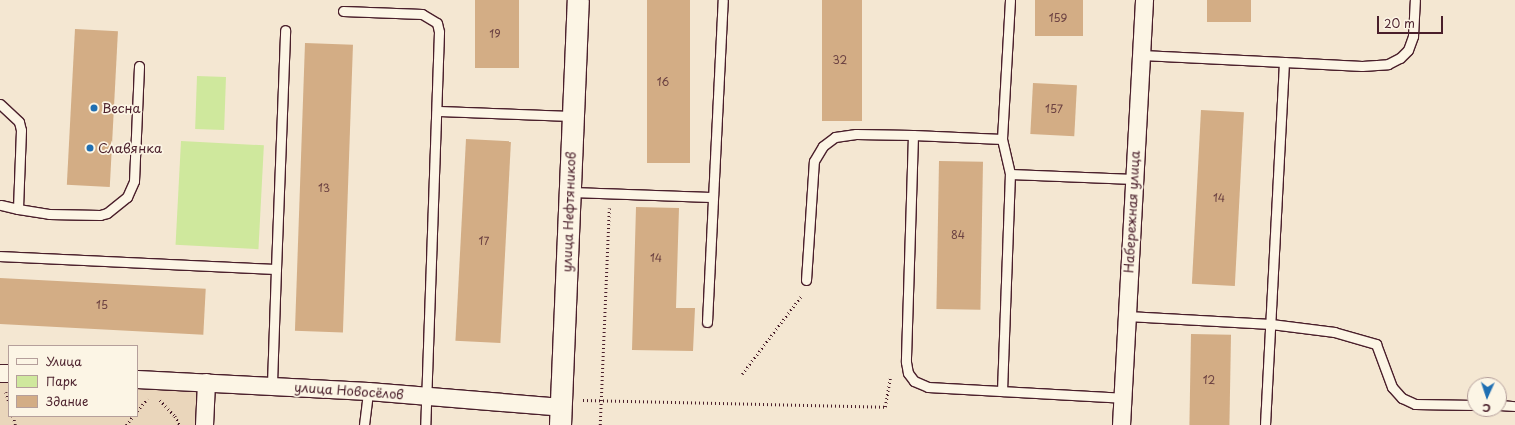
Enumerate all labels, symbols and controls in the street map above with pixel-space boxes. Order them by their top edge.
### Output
scale bar [1379,8,1445,34]
house number: 159 [1049,11,1067,25]
text: 20 m [1384,14,1415,32]
house number: 19 [489,27,501,41]
house number: 32 [833,53,847,67]
house number: 16 [657,75,669,89]
place label: Весна [102,100,141,116]
house number: 157 [1045,102,1063,116]
marker: Весна [89,103,99,113]
place label: Славянка [98,140,162,156]
marker: Славянка [85,143,95,153]
street label: Набережная улица [1121,150,1143,274]
street label: улица Нефтяников [559,151,579,273]
house number: 13 [318,181,330,195]
house number: 14 [1213,191,1225,205]
house number: 84 [951,228,965,242]
house number: 17 [479,234,489,248]
house number: 14 [650,251,662,265]
house number: 15 [96,298,108,312]
legend [8,345,138,417]
text: Улица [46,352,82,370]
text: Парк [46,372,77,390]
house number: 12 [1203,373,1215,387]
north arrow [1467,377,1507,417]
street label: улица Новосёлов [293,379,405,403]
text: Здание [46,392,88,410]
text: С [1482,400,1491,417]

